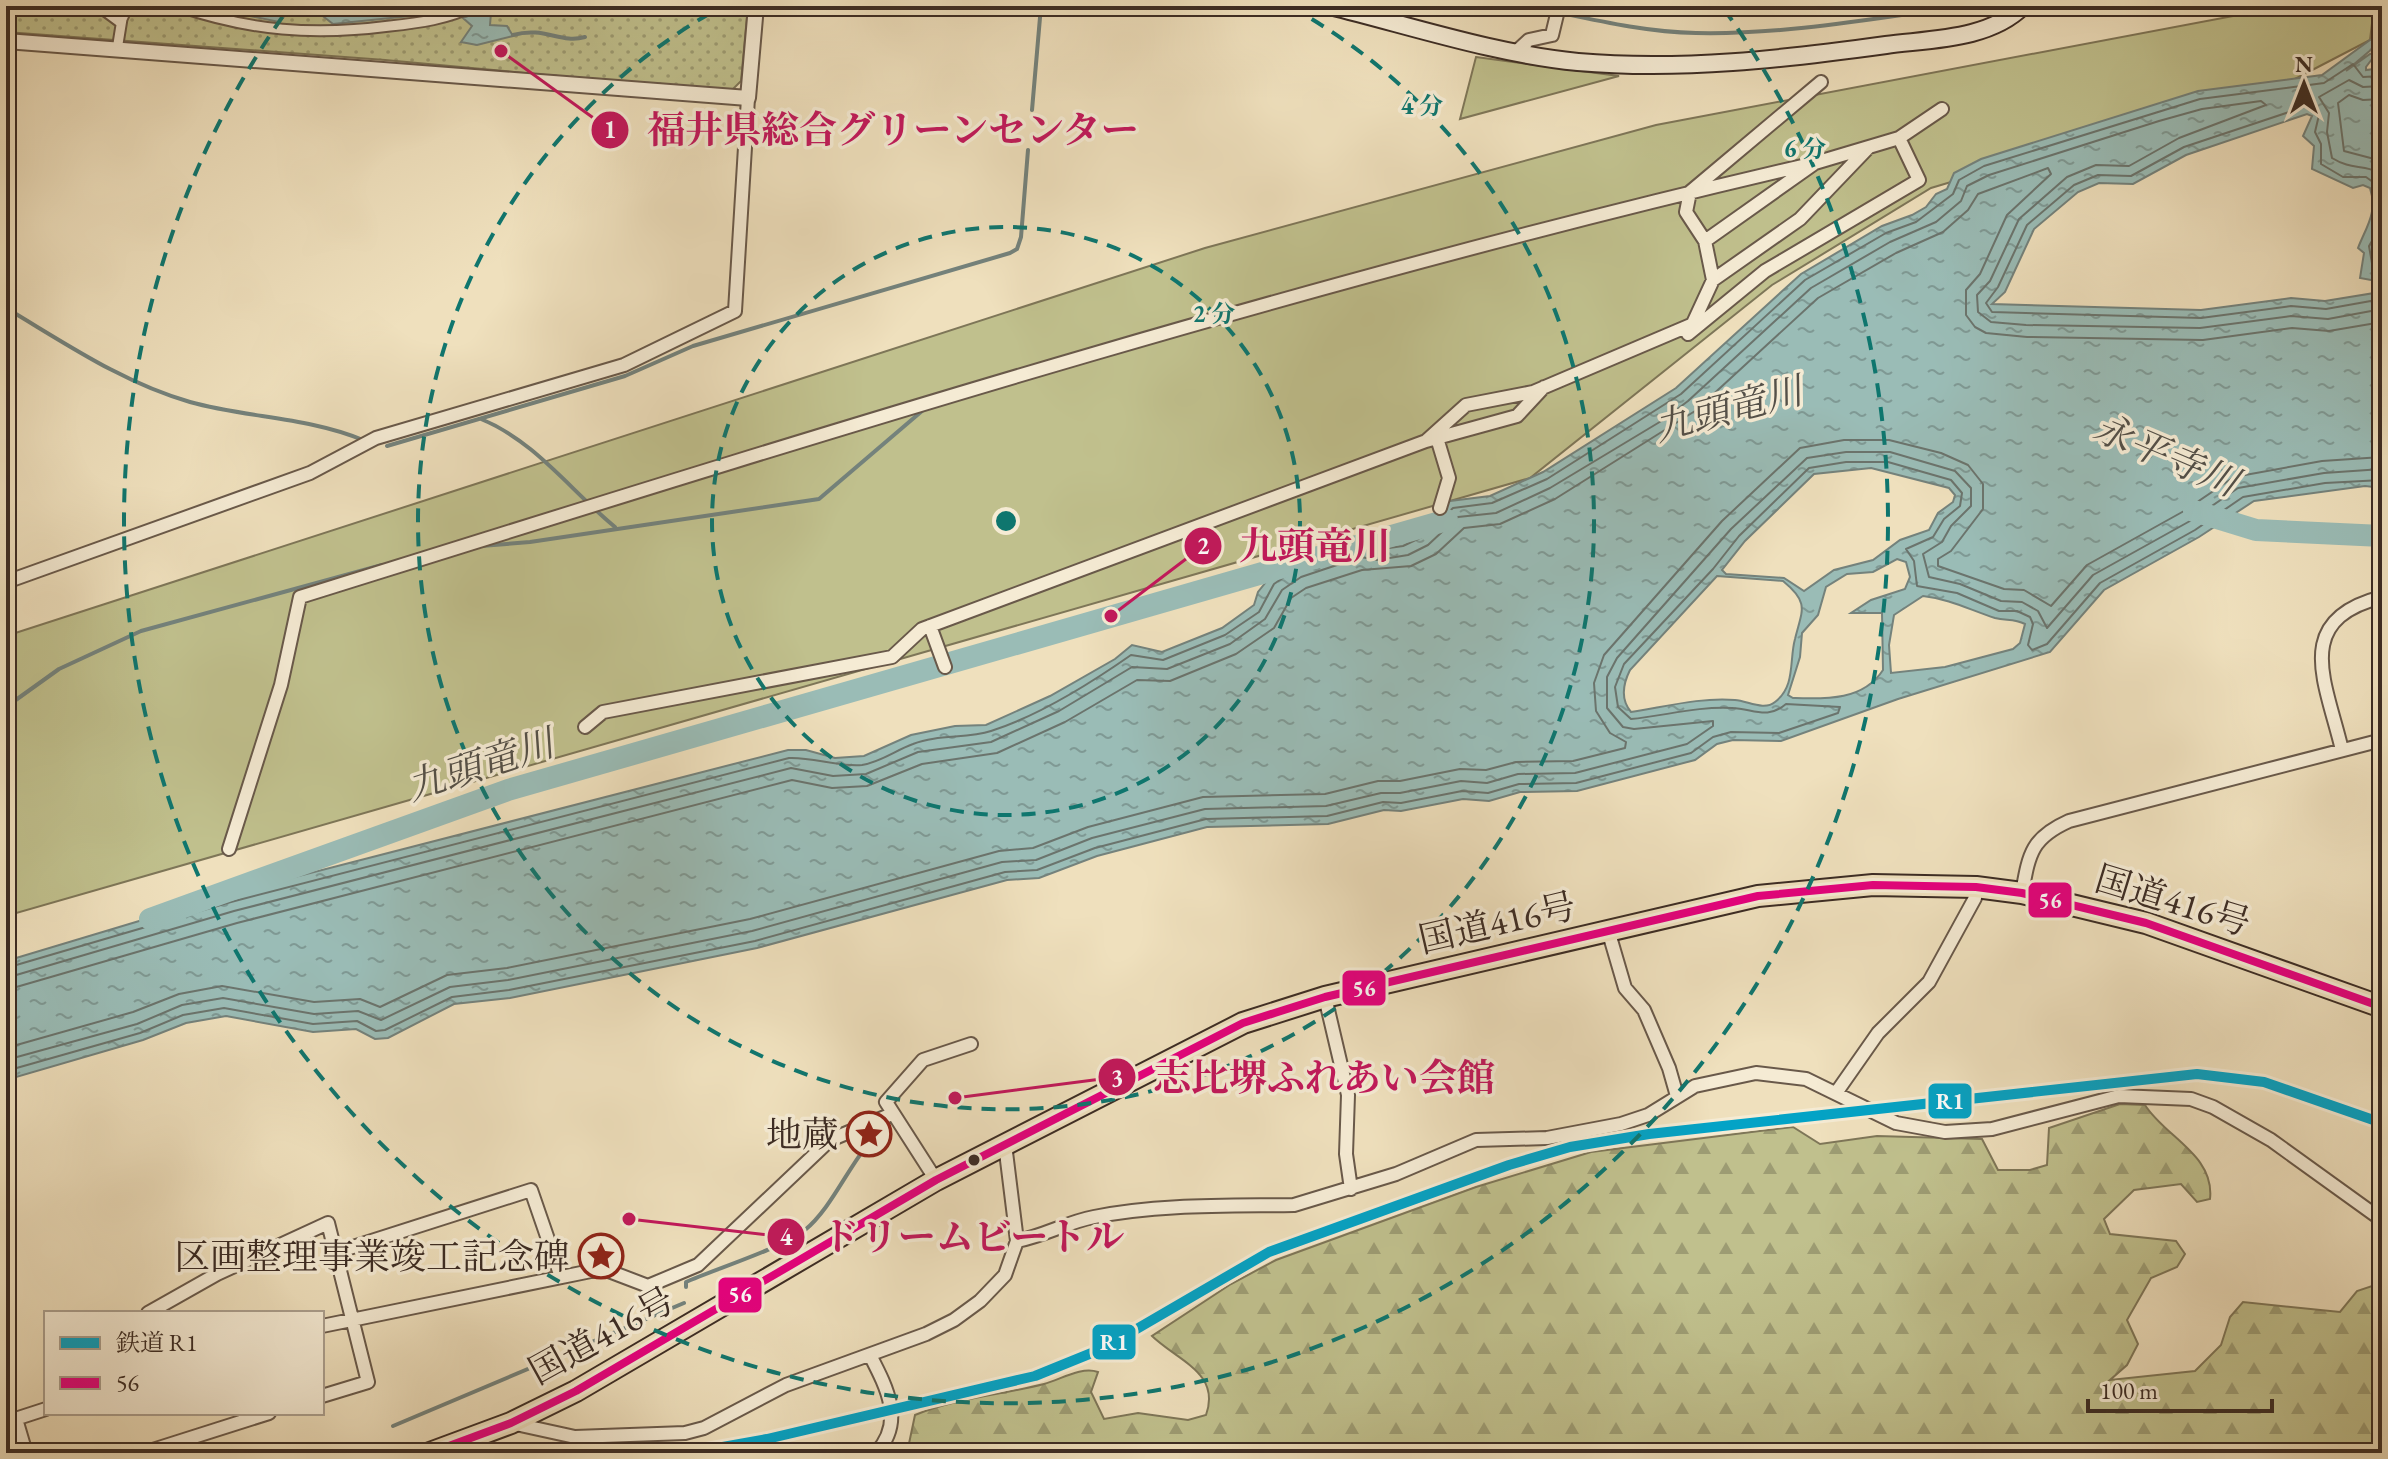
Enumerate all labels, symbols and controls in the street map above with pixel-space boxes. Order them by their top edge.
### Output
north arrow [2264,44,2344,124]
text: N [2295,50,2313,79]
text: 4 分 [1401,90,1443,121]
callout: 福井県総合グリーンセンター [590,99,1156,161]
text: 福井県総合グリーンセンター [647,105,1139,154]
text: 1 [604,114,616,145]
text: 6 分 [1784,133,1826,164]
text: 2 分 [1193,298,1235,329]
water label: 九頭竜川 [1648,364,1811,452]
water label: 永平寺川 [2087,402,2249,508]
centre of rings [992,507,1020,535]
callout: 九頭竜川 [1183,515,1407,577]
text: 九頭竜川 [1239,521,1391,570]
text: 2 [1197,530,1210,561]
water label: 九頭竜川 [400,717,563,811]
street label: 国道416号 [2090,855,2256,946]
line badge: 56 [2027,881,2073,919]
street label: 国道416号 [1414,882,1580,963]
text: 56 [2038,886,2062,915]
line badge: 56 [1341,969,1387,1007]
text: 56 [1352,974,1376,1003]
callout: 志比堺ふれあい会館 [1097,1046,1511,1108]
text: 志比堺ふれあい会館 [1153,1053,1495,1102]
text: 3 [1111,1062,1123,1093]
line badge: R1 [1927,1082,1973,1120]
text: R1 [1936,1087,1964,1116]
place icon: 地蔵 [845,1110,893,1158]
place label: 地蔵 [766,1111,838,1158]
unlabelled marker [966,1152,982,1168]
callout: ドリームビートル [766,1206,1141,1268]
text: ドリームビートル [822,1212,1124,1261]
text: 4 [780,1221,793,1252]
place icon: 区画整理事業竣工記念碑 [577,1232,625,1280]
place label: 区画整理事業竣工記念碑 [174,1233,570,1280]
street label: 国道416号 [520,1276,683,1395]
line badge: 56 [717,1276,763,1314]
text: 56 [728,1280,752,1309]
legend [44,1311,324,1415]
line badge: R1 [1091,1323,1137,1361]
text: 鉄道 R1 [116,1327,197,1358]
text: R1 [1100,1328,1128,1357]
scale bar [2088,1363,2272,1413]
text: 56 [116,1367,139,1398]
text: 100 m [2100,1375,2158,1406]

